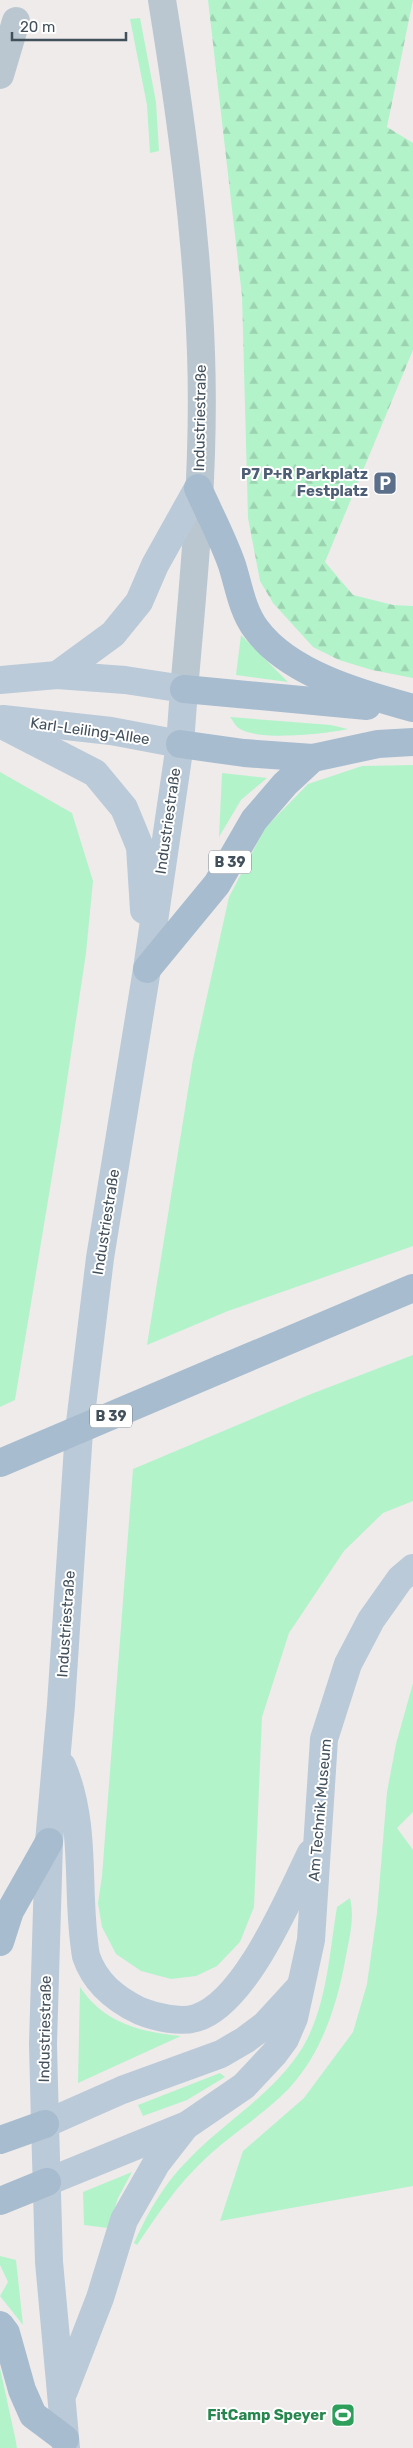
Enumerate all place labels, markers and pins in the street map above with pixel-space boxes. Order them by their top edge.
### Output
place label: P7 P+R Parkplatz Festplatz [241,465,368,500]
parking icon: P7 P+R Parkplatz Festplatz [372,470,398,496]
sports icon: FitCamp Speyer [330,2402,356,2428]
place label: FitCamp Speyer [207,2406,326,2424]

